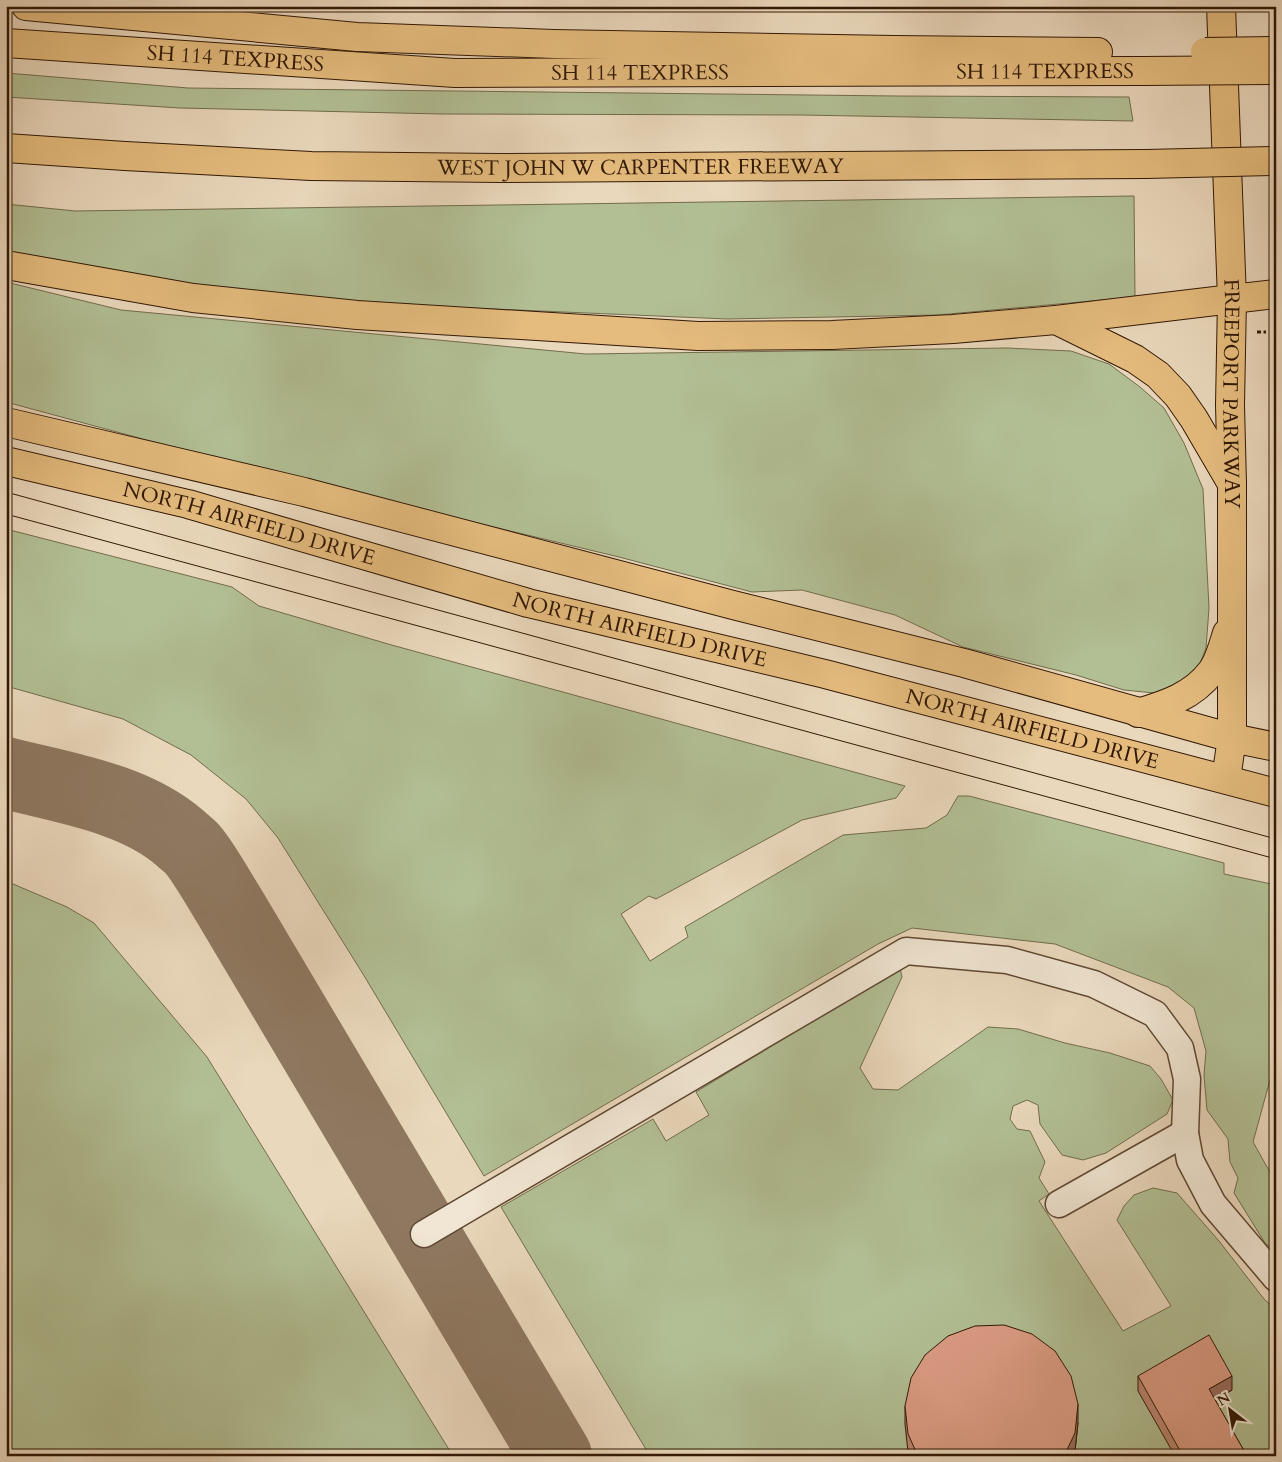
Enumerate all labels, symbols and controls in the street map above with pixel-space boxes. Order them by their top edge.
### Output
street label: SH 114 TEXPRESS [146,38,325,79]
street label: SH 114 TEXPRESS [956,57,1134,87]
street label: SH 114 TEXPRESS [551,58,729,88]
street label: WEST JOHN W CARPENTER FREEWAY [436,152,844,183]
street label: FREEPORT PARKWAY [1215,278,1246,509]
street label: NORTH AIRFIELD DRIVE [120,475,379,573]
street label: NORTH AIRFIELD DRIVE [509,585,770,675]
street label: NORTH AIRFIELD DRIVE [903,682,1162,776]
north arrow [1204,1384,1254,1434]
text: N [1213,1388,1234,1411]

